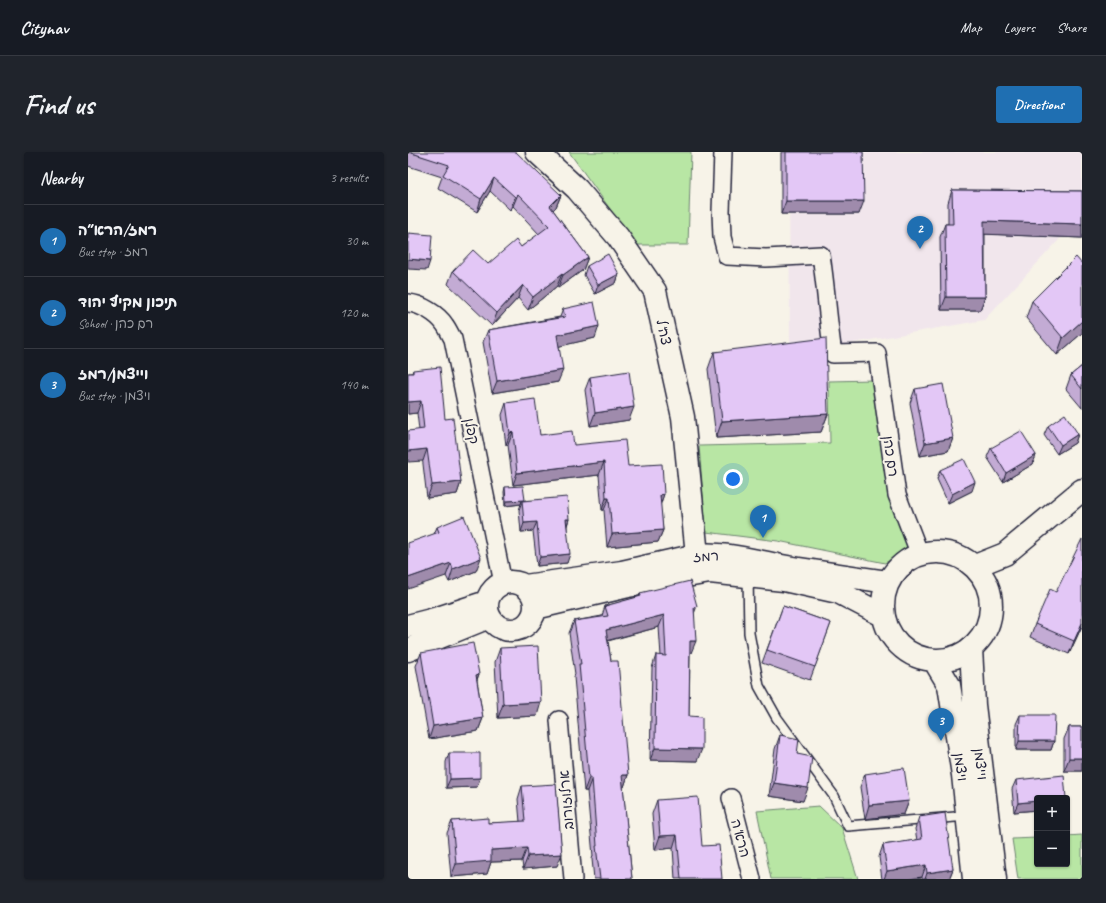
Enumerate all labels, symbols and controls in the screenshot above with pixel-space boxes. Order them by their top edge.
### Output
text: Citynav [20,16,68,40]
text: Map [960,19,982,36]
text: Layers [1004,19,1035,36]
text: Share [1057,19,1086,36]
button: Directions [996,86,1082,123]
text: Find us [24,87,94,122]
text: Nearby [40,168,83,189]
text: 3 results [330,170,368,186]
pin: 2 [907,216,933,249]
text: רמז/הרא״ה [78,221,157,240]
text: 1 [50,233,56,249]
text: 30 m [346,233,368,249]
text: Bus stop · רמז [78,244,148,260]
text: תיכון מקיף יהוד [78,293,177,312]
text: 2 [50,305,56,321]
text: 120 m [340,305,368,321]
text: School · רם כהן [78,316,153,332]
street label: צה"ל [653,318,675,347]
text: וייצמן/רמז [78,365,148,384]
text: 3 [50,377,56,393]
text: 140 m [340,377,368,393]
text: Bus stop · ויצמן [78,388,151,404]
street label: קפלן [460,416,483,446]
street label: רם כהן [879,434,902,478]
your location [723,469,743,489]
pin: 1 [750,505,776,538]
street label: רמז [693,548,719,565]
pin: 3 [928,708,954,741]
street label: וייצמן [970,747,991,781]
street label: ויצמן [950,752,971,782]
street label: ארלוזורוב [555,769,578,830]
map controls [1034,795,1070,867]
button: + [1034,795,1070,831]
street label: הרא"ה [727,817,754,859]
button: − [1034,831,1070,867]

